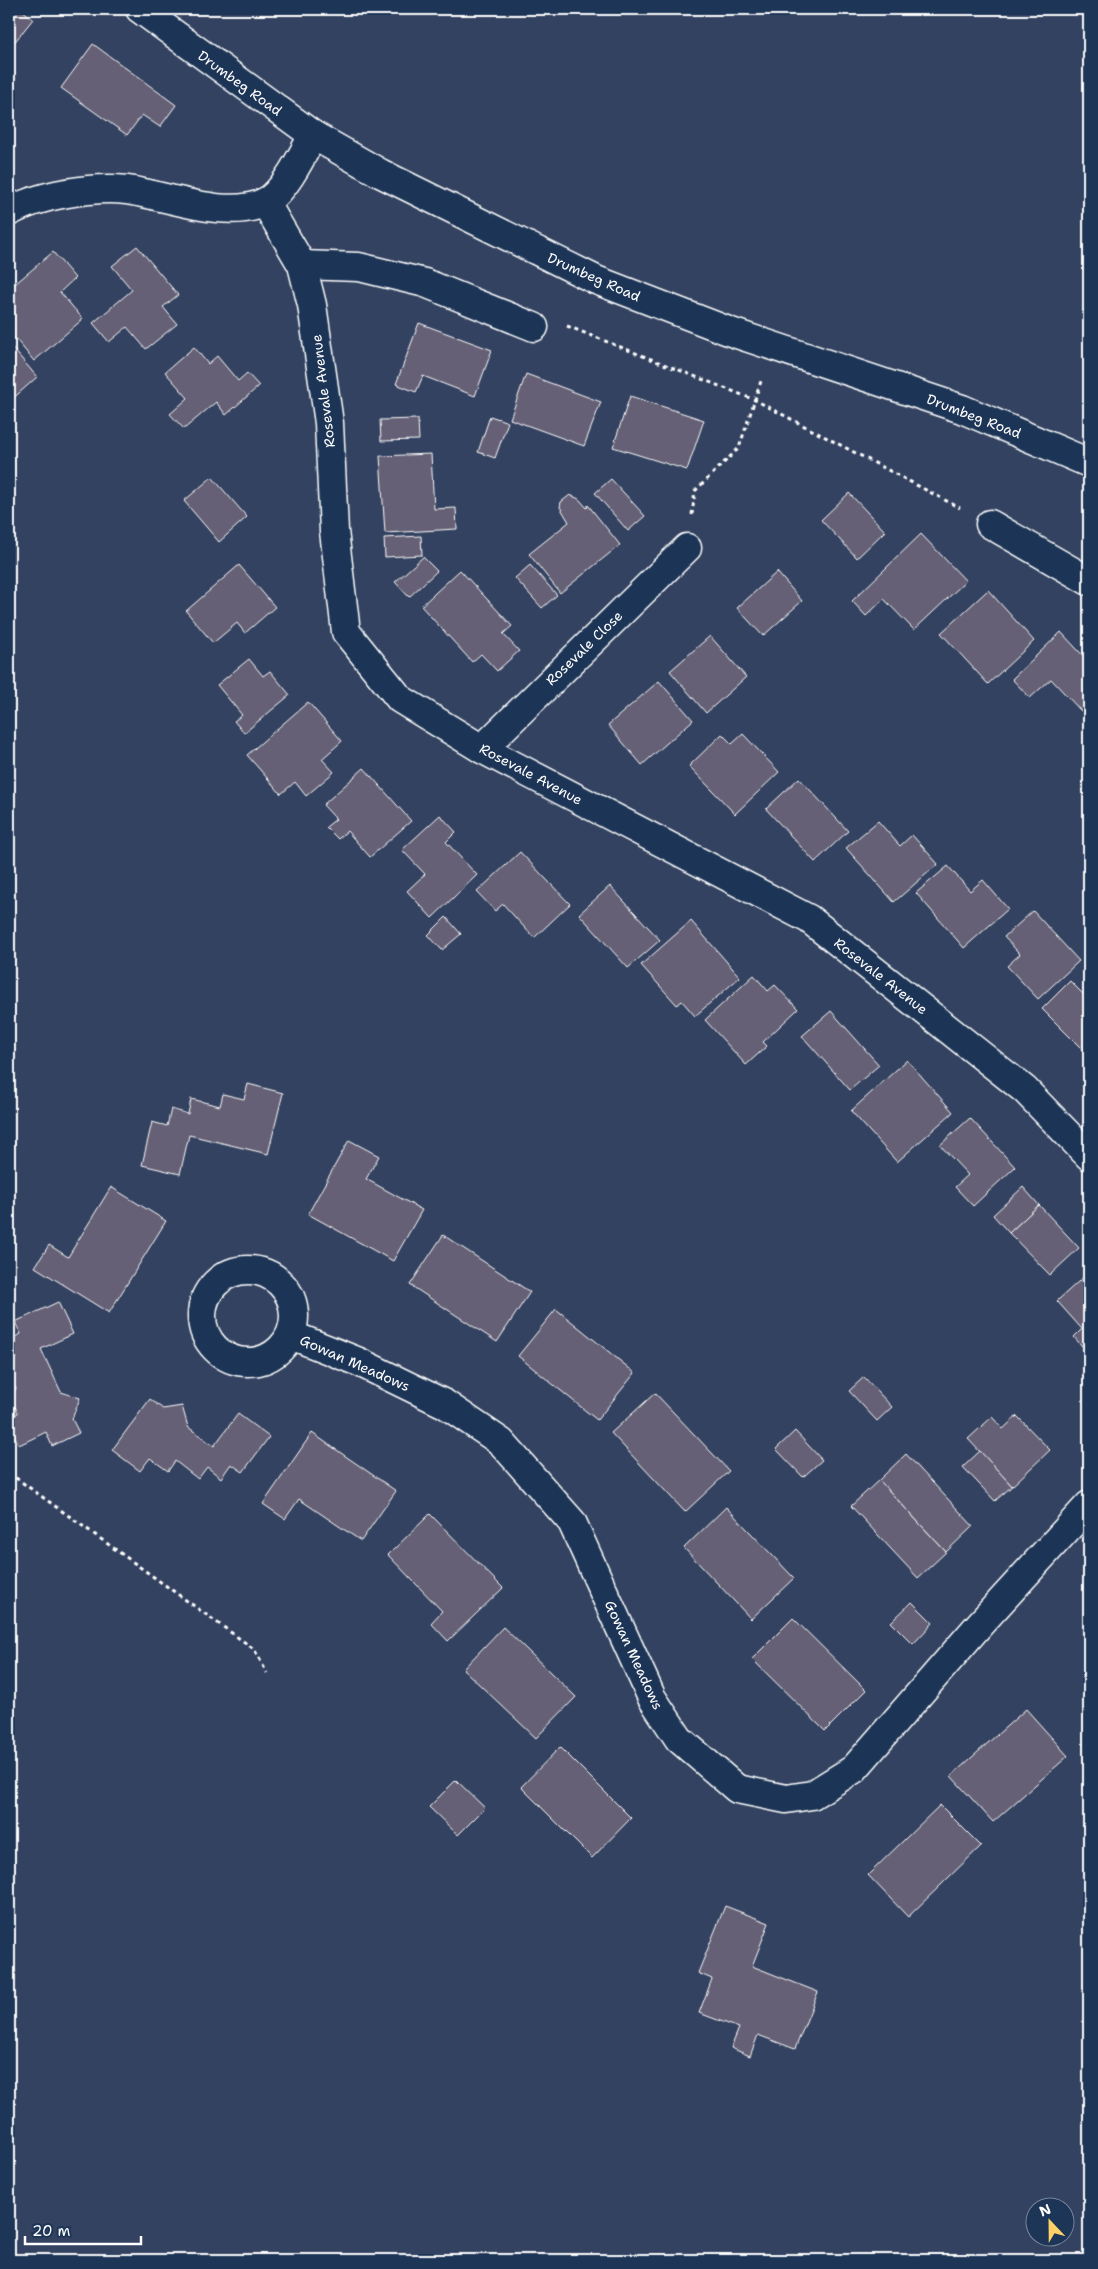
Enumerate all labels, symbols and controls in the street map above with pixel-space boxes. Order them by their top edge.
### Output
street label: Drumbeg Road [194,46,286,120]
street label: Drumbeg Road [545,248,643,306]
street label: Rosevale Avenue [307,333,339,449]
street label: Drumbeg Road [924,390,1024,442]
street label: Rosevale Close [542,607,626,689]
street label: Rosevale Avenue [476,739,586,809]
street label: Rosevale Avenue [831,934,932,1018]
street label: Gowan Meadows [297,1331,413,1395]
street label: Gowan Meadows [601,1597,667,1713]
north arrow [1026,2196,1076,2246]
text: N [1037,2200,1054,2220]
scale bar [25,2214,141,2246]
text: 20 m [32,2221,71,2241]

